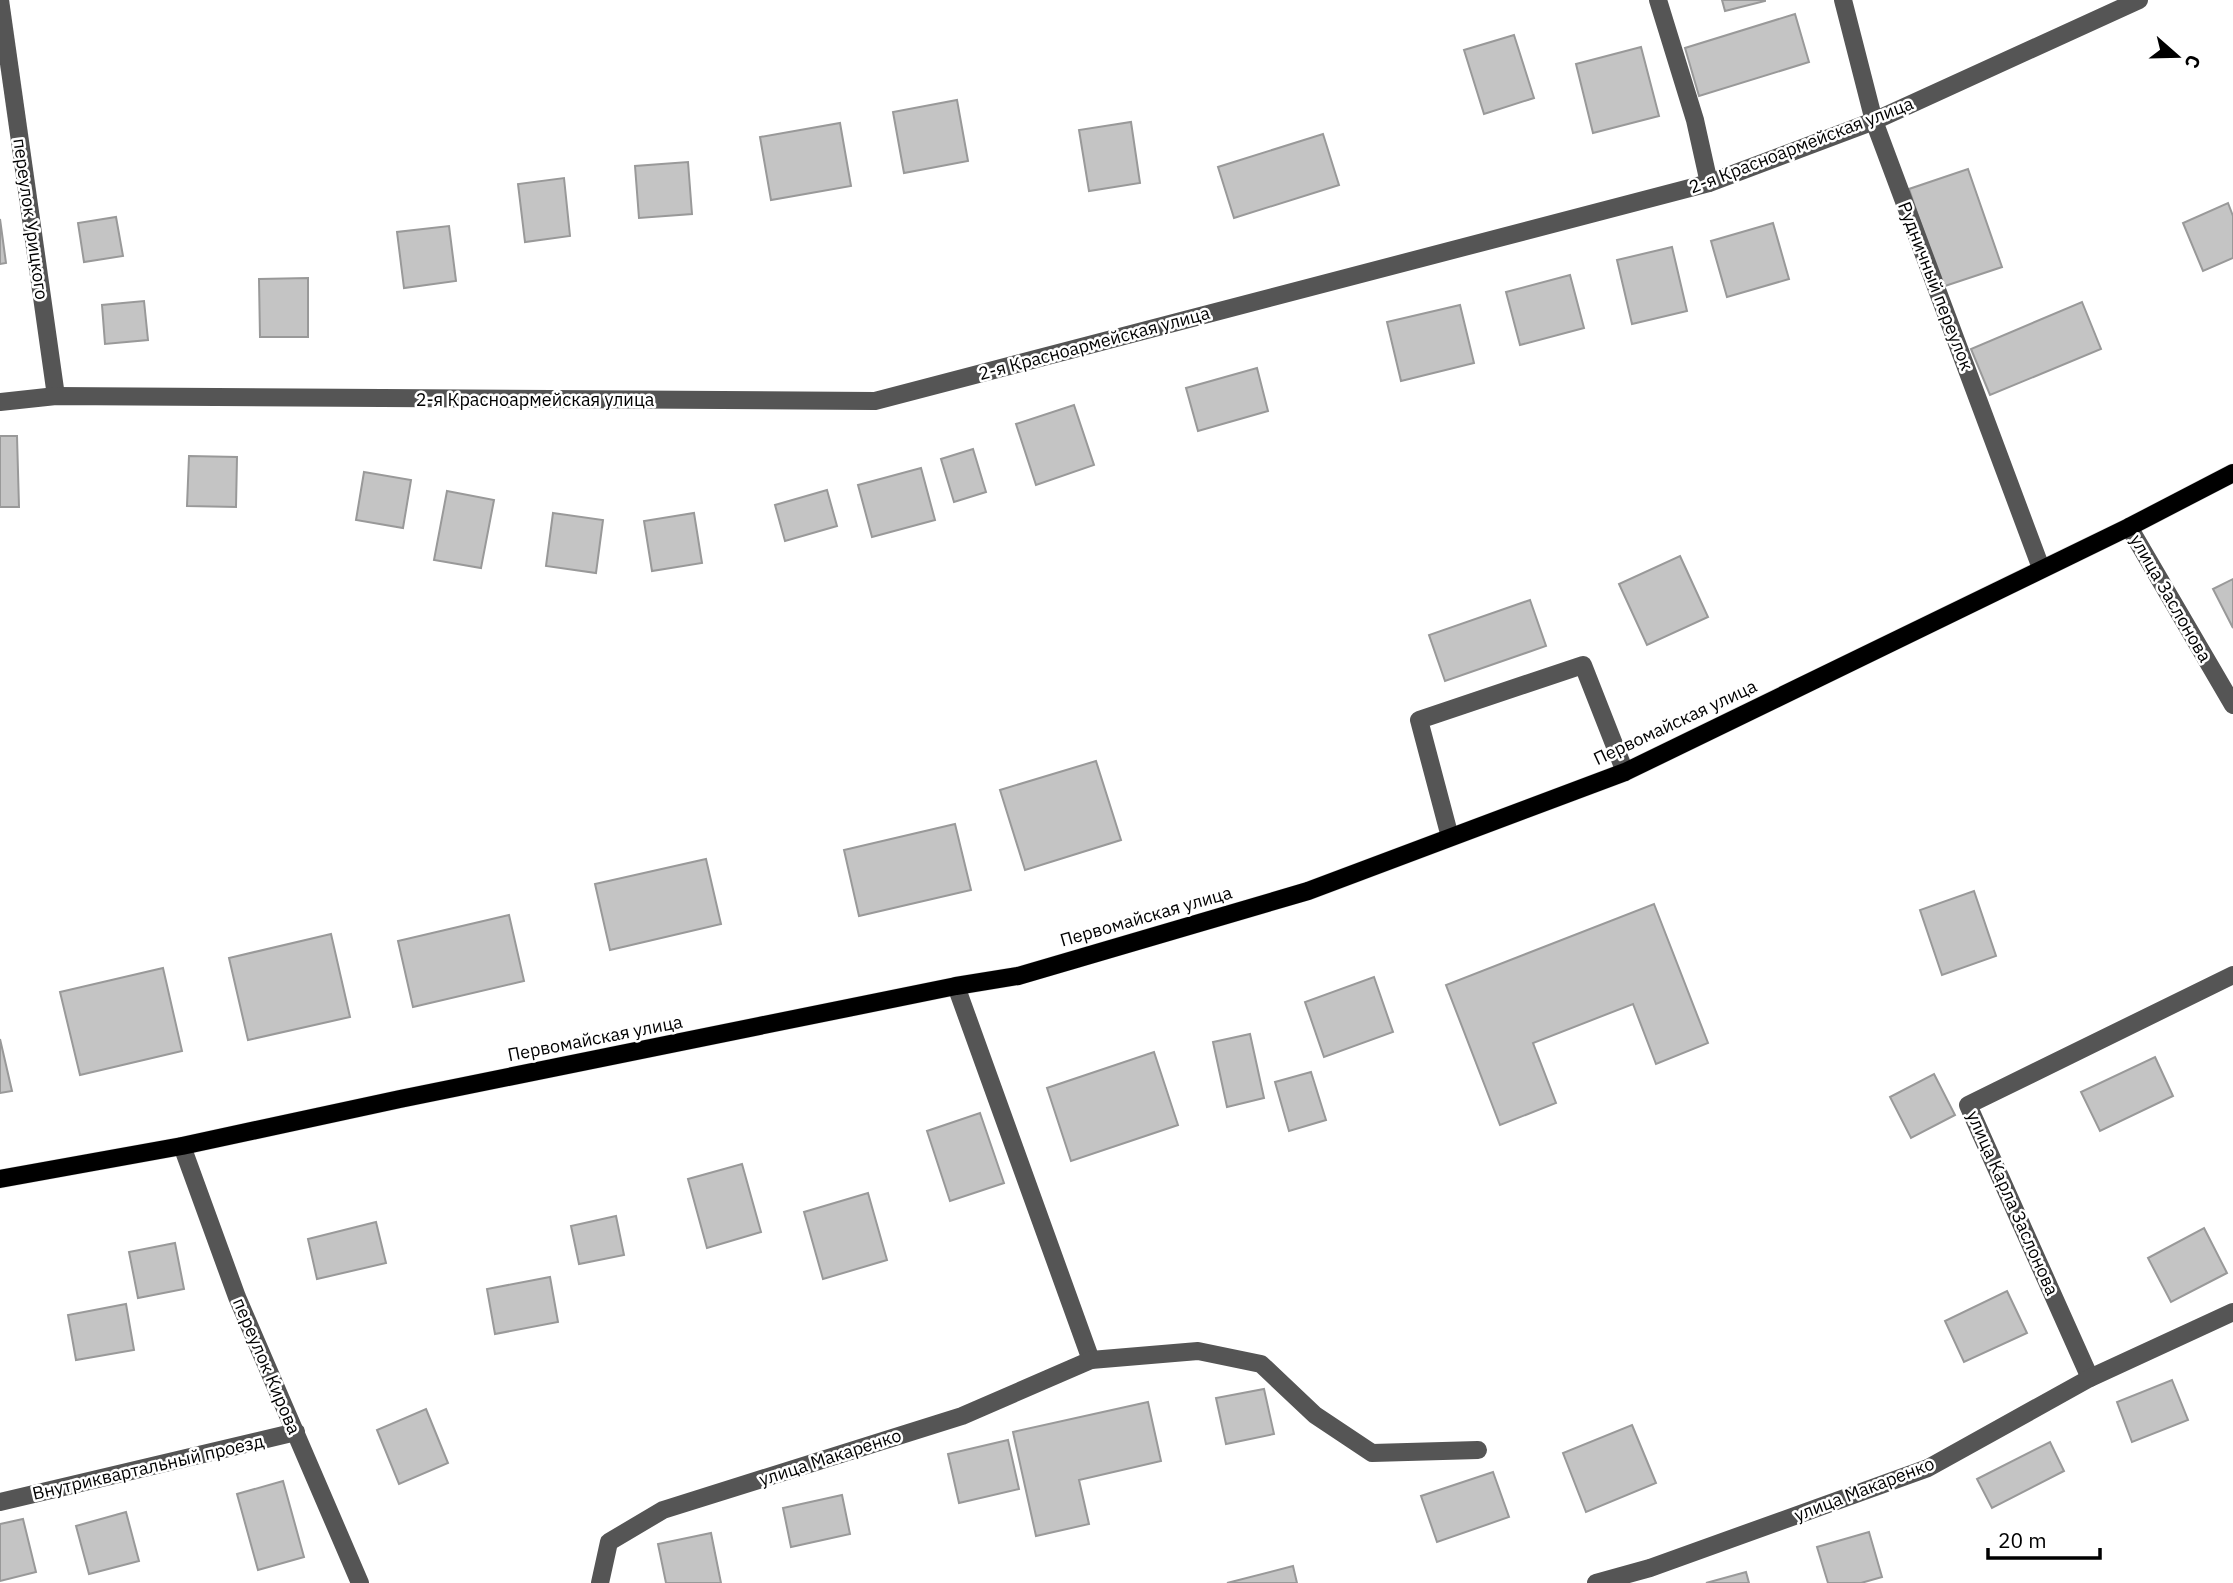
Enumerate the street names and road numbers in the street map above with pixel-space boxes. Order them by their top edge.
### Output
street label: 2-я Красноармейская улица [1685,91,1917,199]
street label: переулок Урицкого [8,137,54,301]
street label: Рудничный переулок [1893,198,1979,374]
street label: 2-я Красноармейская улица [976,301,1213,385]
street label: 2-я Красноармейская улица [416,388,655,411]
street label: улица Заслонова [2125,530,2217,666]
street label: Первомайская улица [1590,674,1761,770]
street label: Первомайская улица [1057,880,1235,952]
street label: Первомайская улица [506,1010,685,1066]
street label: улица Карла Заслонова [1962,1107,2064,1299]
street label: переулок Кирова [228,1294,306,1438]
street label: улица Макаренко [756,1423,904,1491]
street label: Внутриквартальный проезд [30,1429,266,1505]
street label: улица Макаренко [1791,1452,1937,1526]

